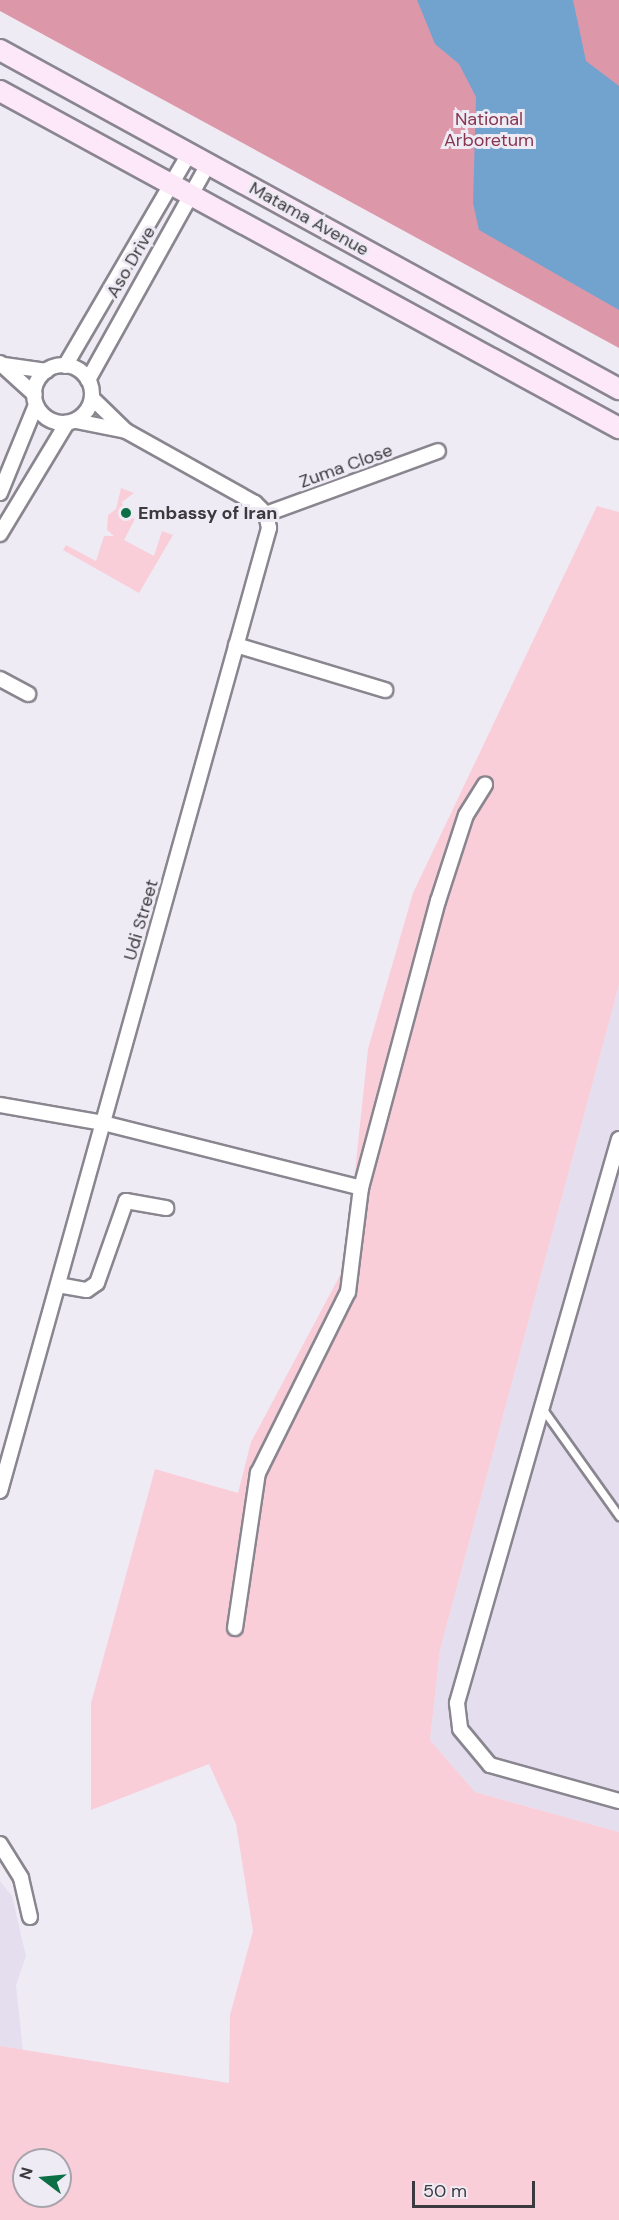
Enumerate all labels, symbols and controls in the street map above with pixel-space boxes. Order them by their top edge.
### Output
park label: National Arboretum [444,109,534,152]
street label: Matama Avenue [245,177,373,261]
street label: Aso Drive [102,222,160,302]
street label: Zuma Close [296,439,396,493]
place label: Embassy of Iran [138,502,277,524]
marker: Embassy of Iran [119,506,133,520]
street label: Udi Street [119,877,163,963]
north arrow [12,2148,72,2208]
text: N [14,2165,38,2182]
scale bar [415,2169,538,2207]
text: 50 m [423,2179,467,2203]

